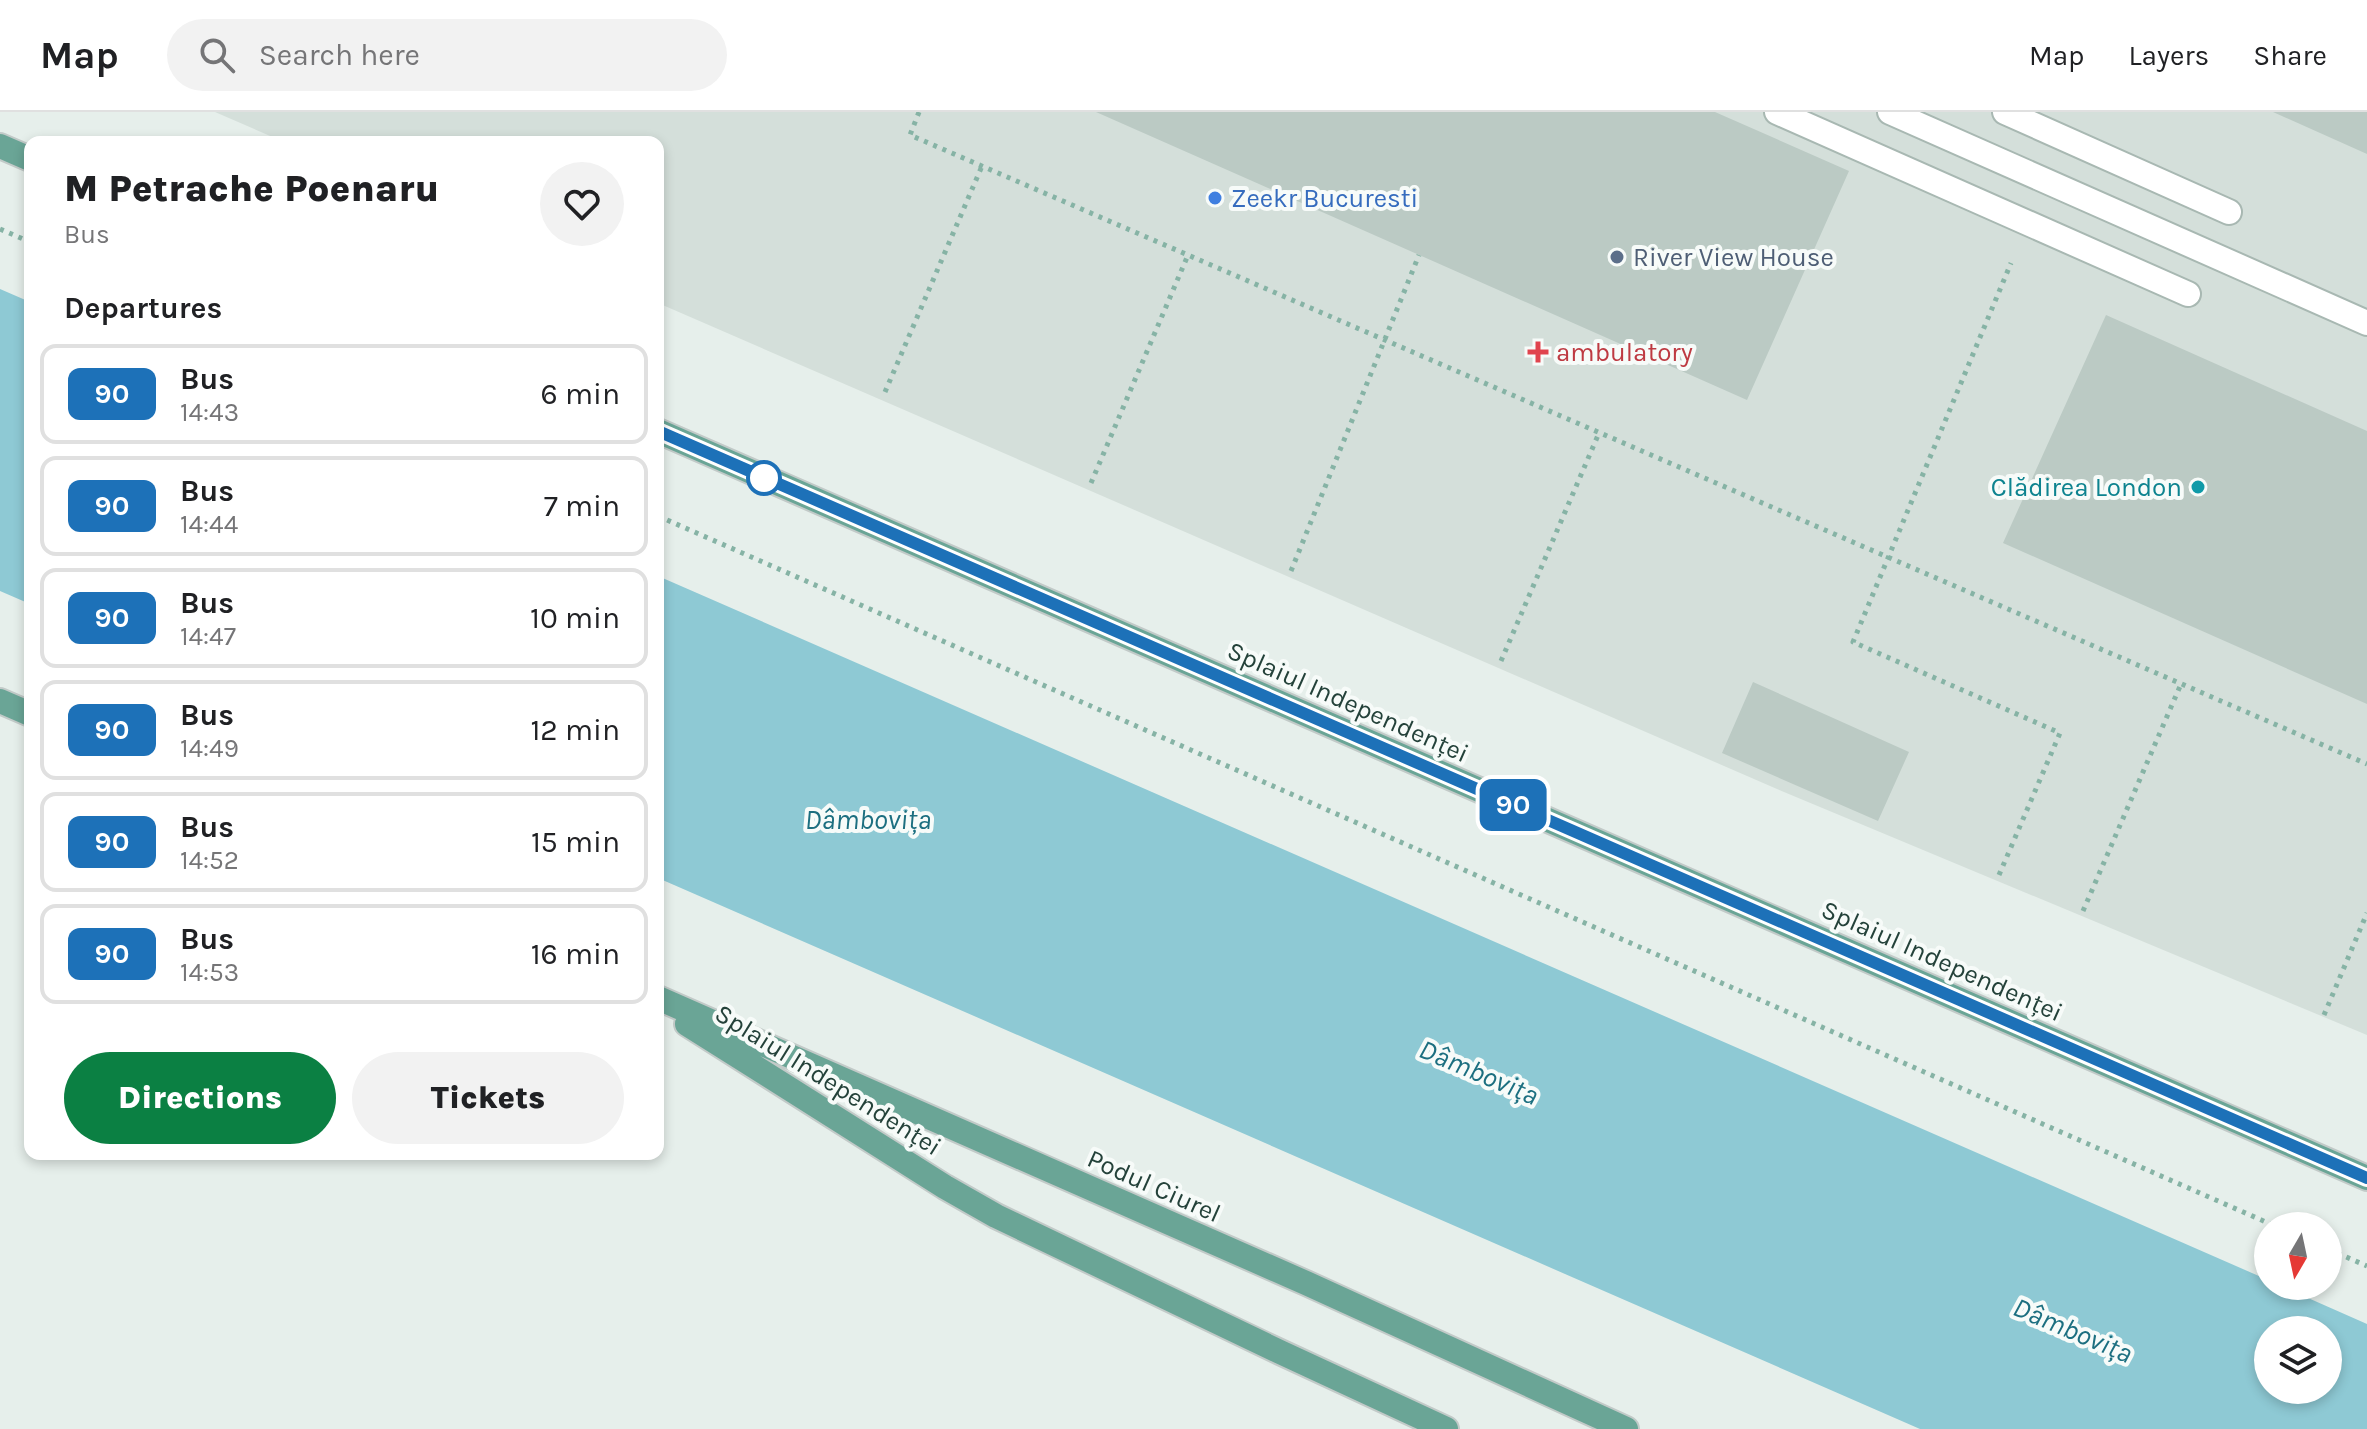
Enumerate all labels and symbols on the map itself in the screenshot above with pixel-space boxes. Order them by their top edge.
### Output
place label: Zeekr Bucuresti [1231,183,1418,214]
marker: Zeekr Bucuresti [1206,189,1224,207]
place label: River View House [1633,242,1834,273]
marker: River View House [1608,248,1626,266]
place label: ambulatory [1556,337,1693,368]
marker: ambulatory [1527,341,1549,363]
unlabelled marker [747,461,781,495]
place label: Clădirea London [1991,472,2182,503]
marker: Clădirea London [2189,478,2207,496]
street label: Splaiul Independenței [1223,635,1473,769]
line badge: 90 [1477,779,1549,831]
water label: Dâmbovița [805,803,931,836]
street label: Splaiul Independenței [1817,894,2067,1028]
street label: Splaiul Independenței [709,998,947,1162]
water label: Dâmbovița [1414,1032,1544,1112]
street label: Podul Ciurel [1083,1143,1225,1229]
north arrow [2254,1212,2342,1300]
water label: Dâmbovița [2008,1290,2138,1370]

